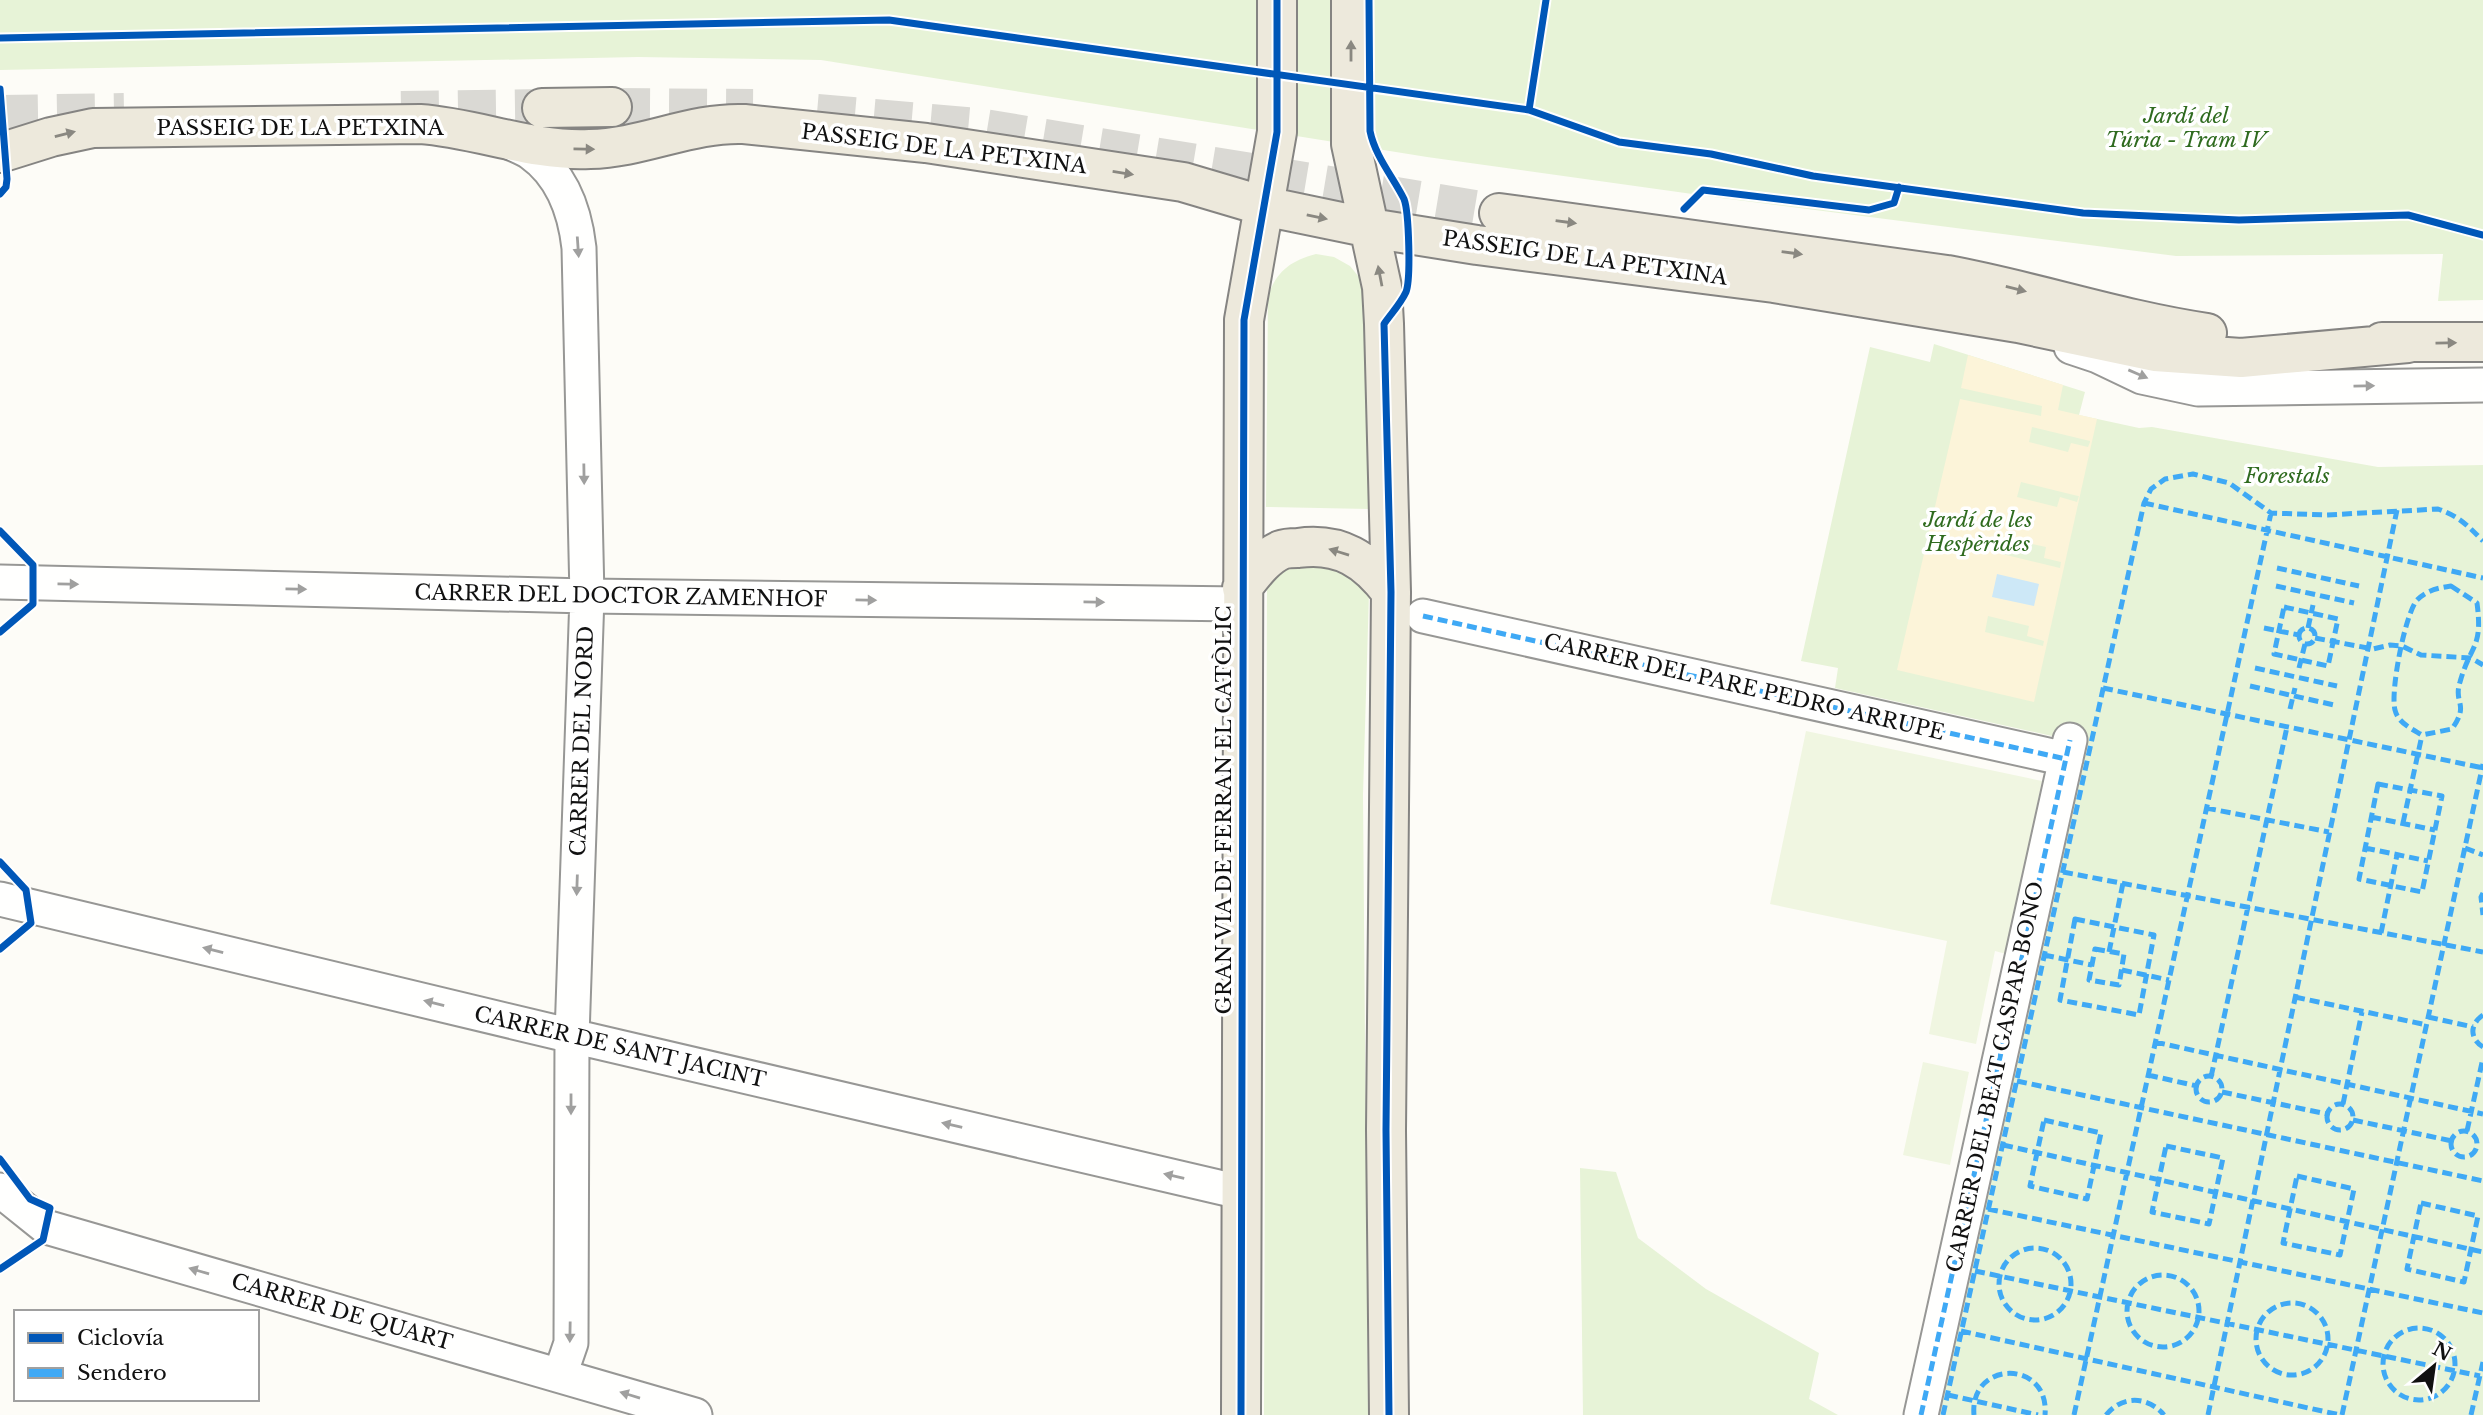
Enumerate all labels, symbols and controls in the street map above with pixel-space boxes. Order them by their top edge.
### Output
one-way arrow [1345,40,1357,62]
park label: Jardí del Túria - Tram IV [2106,103,2269,153]
street label: PASSEIG DE LA PETXINA [156,115,445,141]
street label: PASSEIG DE LA PETXINA [800,119,1089,180]
one-way arrow [55,128,77,139]
one-way arrow [573,143,595,155]
one-way arrow [1113,168,1135,179]
one-way arrow [1306,212,1328,223]
one-way arrow [1555,217,1577,228]
street label: PASSEIG DE LA PETXINA [1441,225,1730,291]
one-way arrow [573,236,584,258]
one-way arrow [1781,248,1803,259]
one-way arrow [1374,265,1385,287]
one-way arrow [2005,284,2027,295]
one-way arrow [2435,337,2457,348]
one-way arrow [2128,369,2149,380]
one-way arrow [2353,381,2375,392]
park label: Forestals [2243,463,2330,489]
one-way arrow [579,464,590,486]
park label: Jardí de les Hespèrides [1923,507,2032,557]
one-way arrow [1328,546,1349,556]
one-way arrow [57,578,79,590]
street label: CARRER DEL DOCTOR ZAMENHOF [414,579,828,613]
one-way arrow [285,584,307,595]
one-way arrow [855,594,877,605]
one-way arrow [1083,596,1105,608]
street label: GRAN VIA DE FERRAN EL CATÒLIC [1211,605,1237,1015]
street label: CARRER DEL NORD [565,625,599,857]
street label: CARRER DEL PARE PEDRO ARRUPE [1541,628,1947,746]
one-way arrow [571,874,583,896]
street label: CARRER DEL BEAT GASPAR BONO [1941,879,2049,1275]
one-way arrow [201,944,223,955]
one-way arrow [423,997,445,1008]
street label: CARRER DE SANT JACINT [472,1001,769,1093]
one-way arrow [565,1093,577,1115]
one-way arrow [941,1119,963,1130]
one-way arrow [1163,1171,1185,1182]
one-way arrow [189,1266,210,1276]
street label: CARRER DE QUART [228,1268,456,1356]
legend [14,1310,259,1401]
one-way arrow [565,1321,576,1343]
text: Ciclovía [77,1325,164,1351]
north arrow [2399,1331,2469,1401]
text: N [2429,1337,2456,1366]
text: Sendero [77,1360,167,1386]
one-way arrow [619,1390,640,1400]

